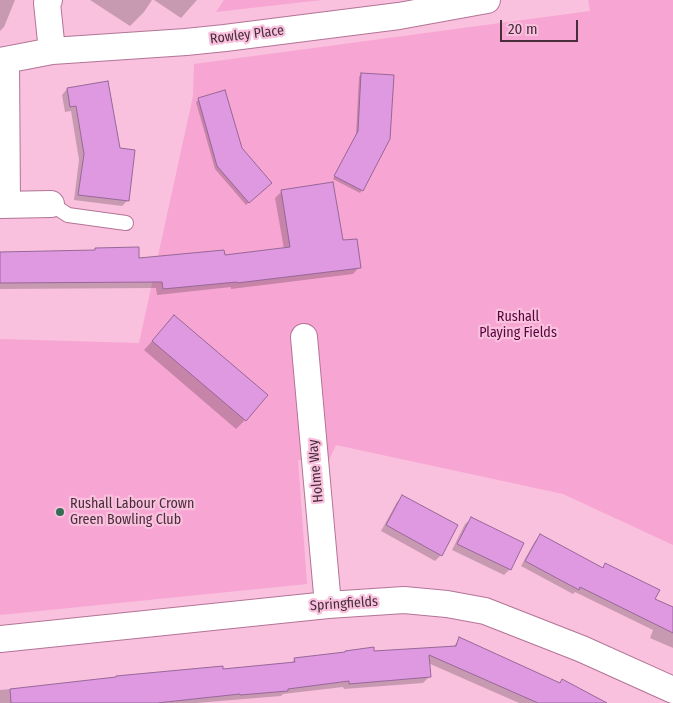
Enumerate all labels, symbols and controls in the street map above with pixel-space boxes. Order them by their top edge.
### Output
scale bar [503,10,580,42]
text: 20 m [508,20,538,38]
street label: Rowley Place [209,22,285,48]
park label: Rushall Playing Fields [479,309,557,342]
street label: Holme Way [305,439,327,503]
place label: Rushall Labour Crown Green Bowling Club [70,496,194,528]
marker: Rushall Labour Crown Green Bowling Club [54,506,66,518]
street label: Springfields [309,593,379,615]

